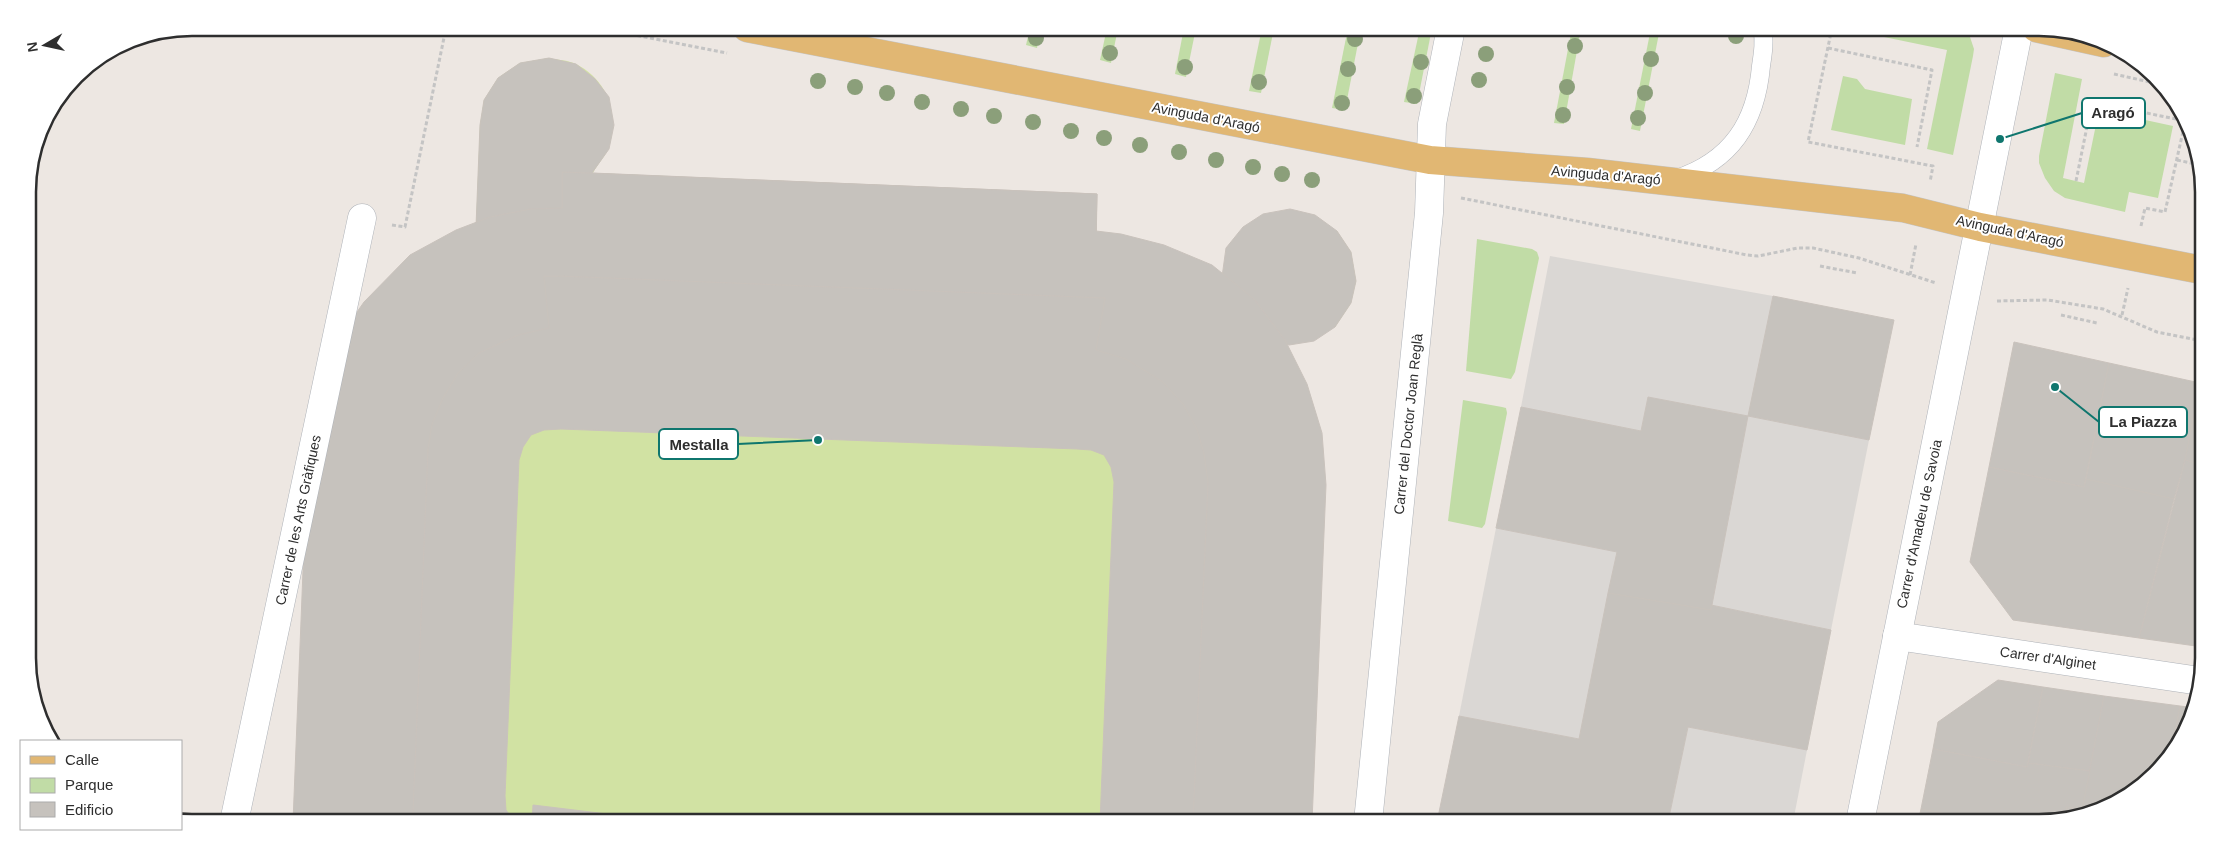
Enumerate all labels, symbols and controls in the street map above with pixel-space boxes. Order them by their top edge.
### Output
north arrow [20,20,70,70]
text: N [23,41,41,53]
callout: Aragó [2082,98,2145,128]
street label: Avinguda d'Aragó [1151,99,1262,135]
text: Aragó [2091,104,2135,121]
street label: Avinguda d'Aragó [1551,162,1662,188]
street label: Avinguda d'Aragó [1955,212,2066,250]
street label: Carrer del Doctor Joan Reglà [1391,332,1425,515]
callout: La Piazza [2099,407,2187,437]
text: La Piazza [2109,413,2177,430]
callout: Mestalla [659,429,738,459]
street label: Carrer de les Arts Gràfiques [272,433,324,607]
text: Mestalla [669,436,729,453]
street label: Carrer d'Amadeu de Savoia [1893,438,1945,610]
street label: Carrer d'Alginet [1999,643,2097,673]
legend [20,740,182,830]
text: Calle [65,751,99,768]
text: Parque [65,776,113,793]
text: Edificio [65,801,113,818]

